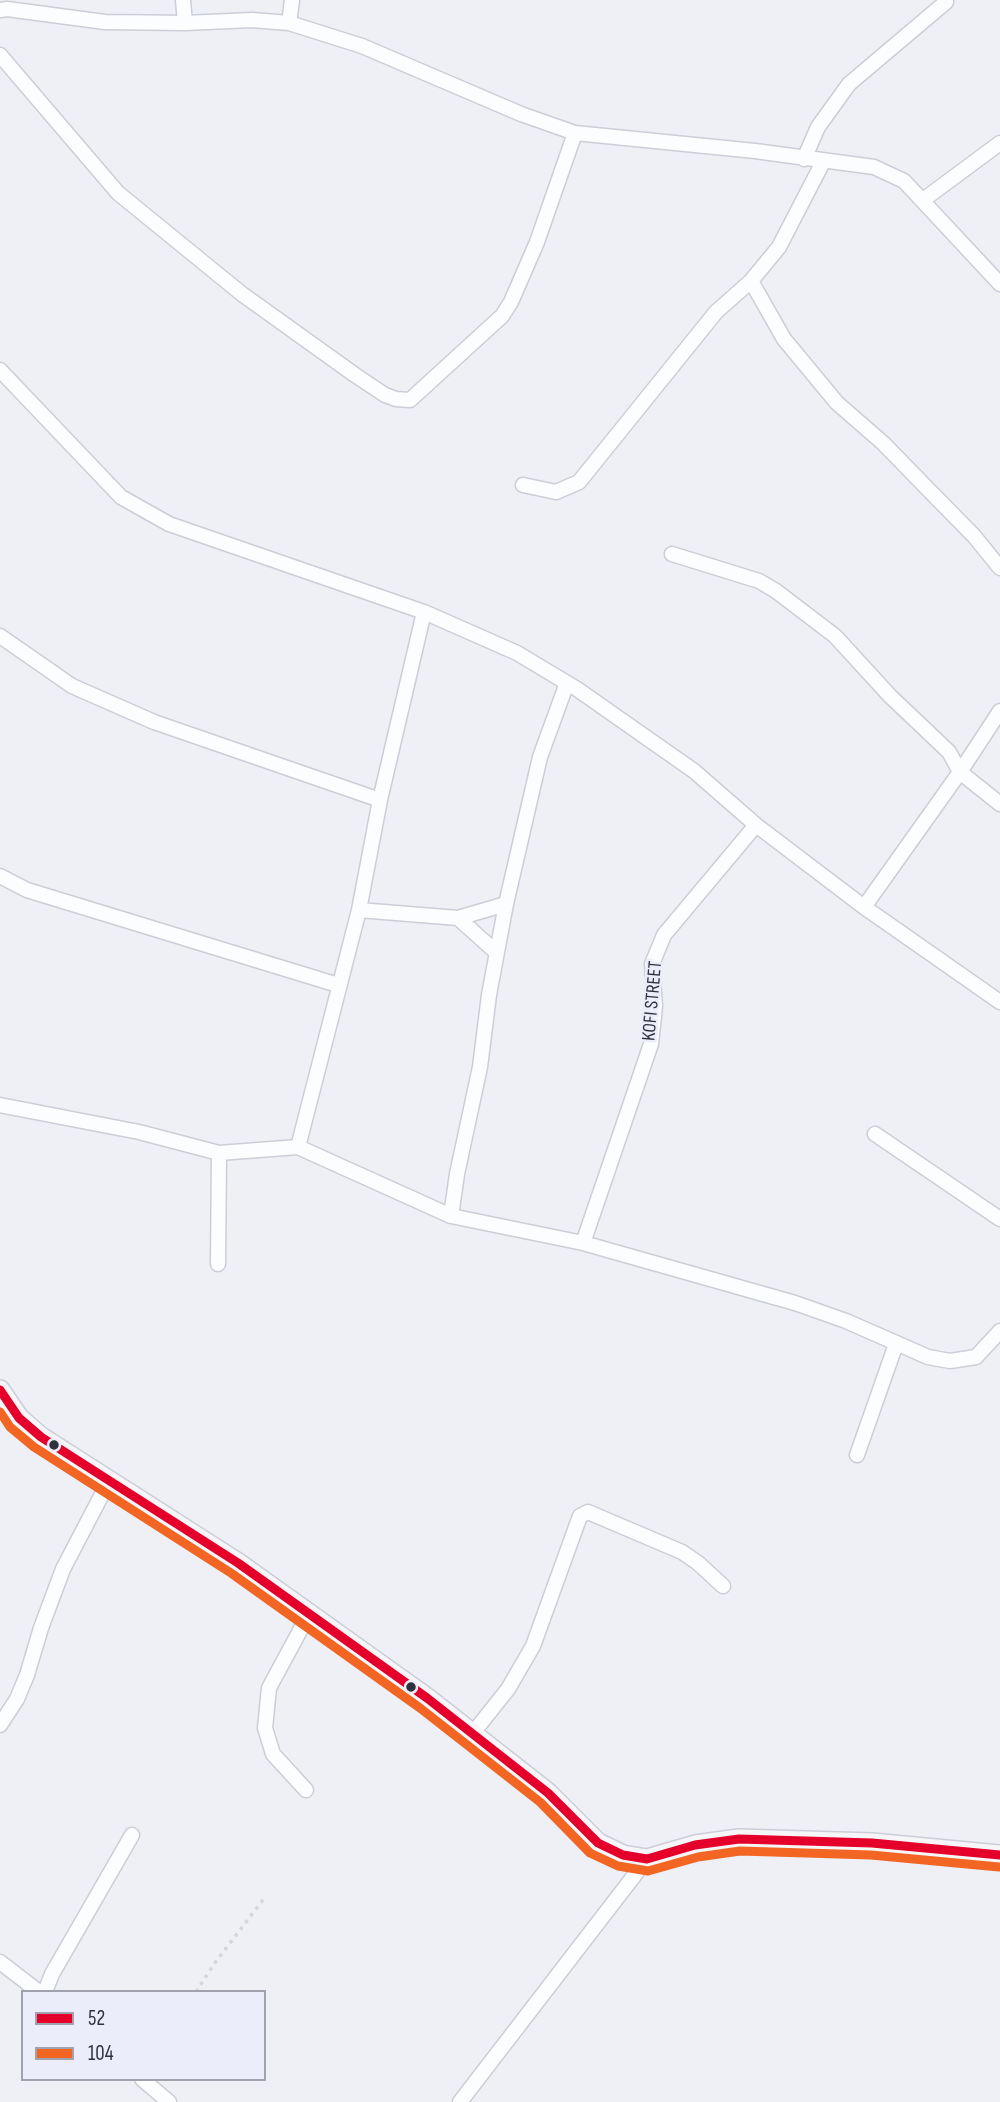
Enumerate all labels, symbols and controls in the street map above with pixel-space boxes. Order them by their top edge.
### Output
street label: KOFI STREET [638,960,668,1042]
unlabelled marker [47,1438,61,1452]
unlabelled marker [404,1680,418,1694]
legend [21,1990,266,2081]
text: 52 [88,2006,105,2031]
text: 104 [88,2041,114,2066]

